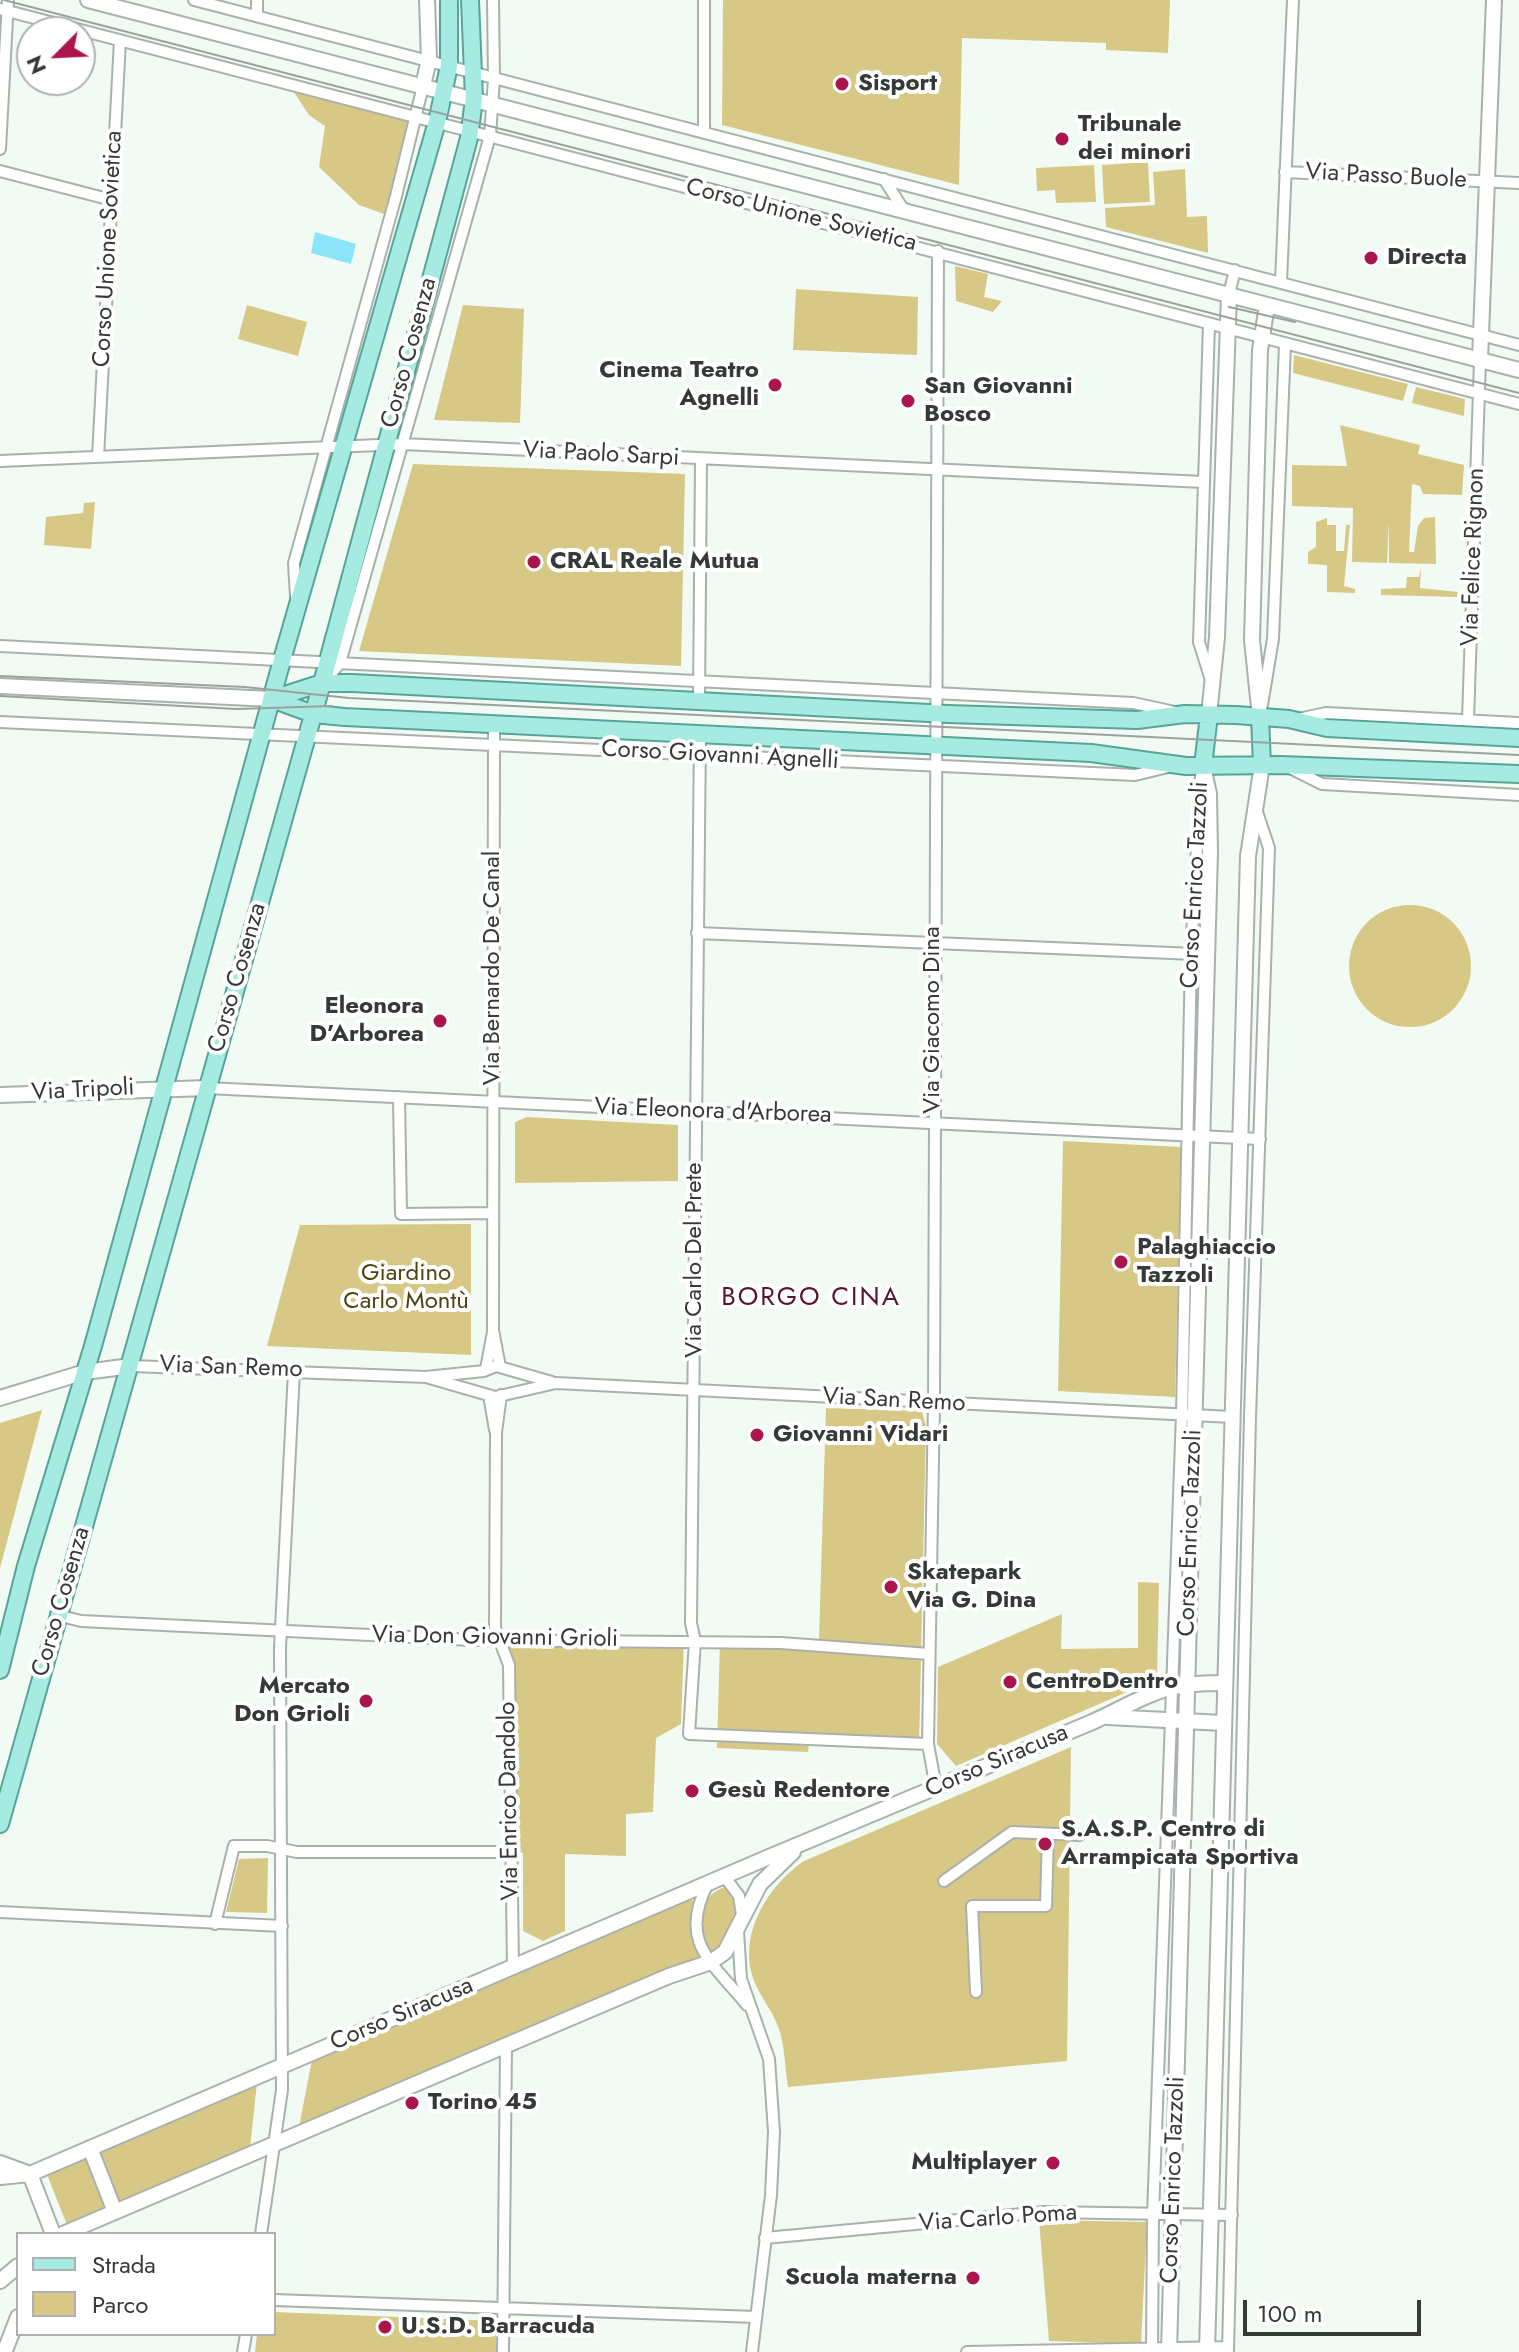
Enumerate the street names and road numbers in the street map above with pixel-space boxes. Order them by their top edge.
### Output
street label: Corso Unione Sovietica [88,130,130,368]
street label: Via Passo Buole [1305,158,1467,196]
street label: Corso Unione Sovietica [683,173,919,259]
street label: Corso Cosenza [376,275,444,431]
street label: Via Paolo Sarpi [522,437,680,473]
street label: Via Felice Rignon [1456,467,1492,647]
street label: Corso Giovanni Agnelli [600,735,840,777]
street label: Corso Enrico Tazzoli [1176,781,1216,989]
street label: Via Bernardo De Canal [479,851,507,1085]
street label: Corso Cosenza [203,900,273,1056]
street label: Via Giacomo Dina [919,926,947,1114]
street label: Via Tripoli [31,1074,135,1108]
street label: Via Eleonora d'Arborea [594,1093,832,1131]
street label: Via Carlo Del Prete [681,1162,709,1358]
street label: Via San Remo [159,1351,303,1385]
street label: Via San Remo [822,1383,966,1419]
street label: Corso Enrico Tazzoli [1173,1429,1209,1637]
street label: Corso Cosenza [27,1524,97,1680]
street label: Via Don Giovanni Grioli [372,1621,618,1655]
street label: Via Enrico Dandolo [494,1701,526,1901]
street label: Corso Siracusa [921,1719,1073,1805]
street label: Corso Siracusa [326,1972,478,2058]
street label: Corso Enrico Tazzoli [1156,2076,1192,2284]
street label: Via Carlo Poma [918,2199,1078,2239]

